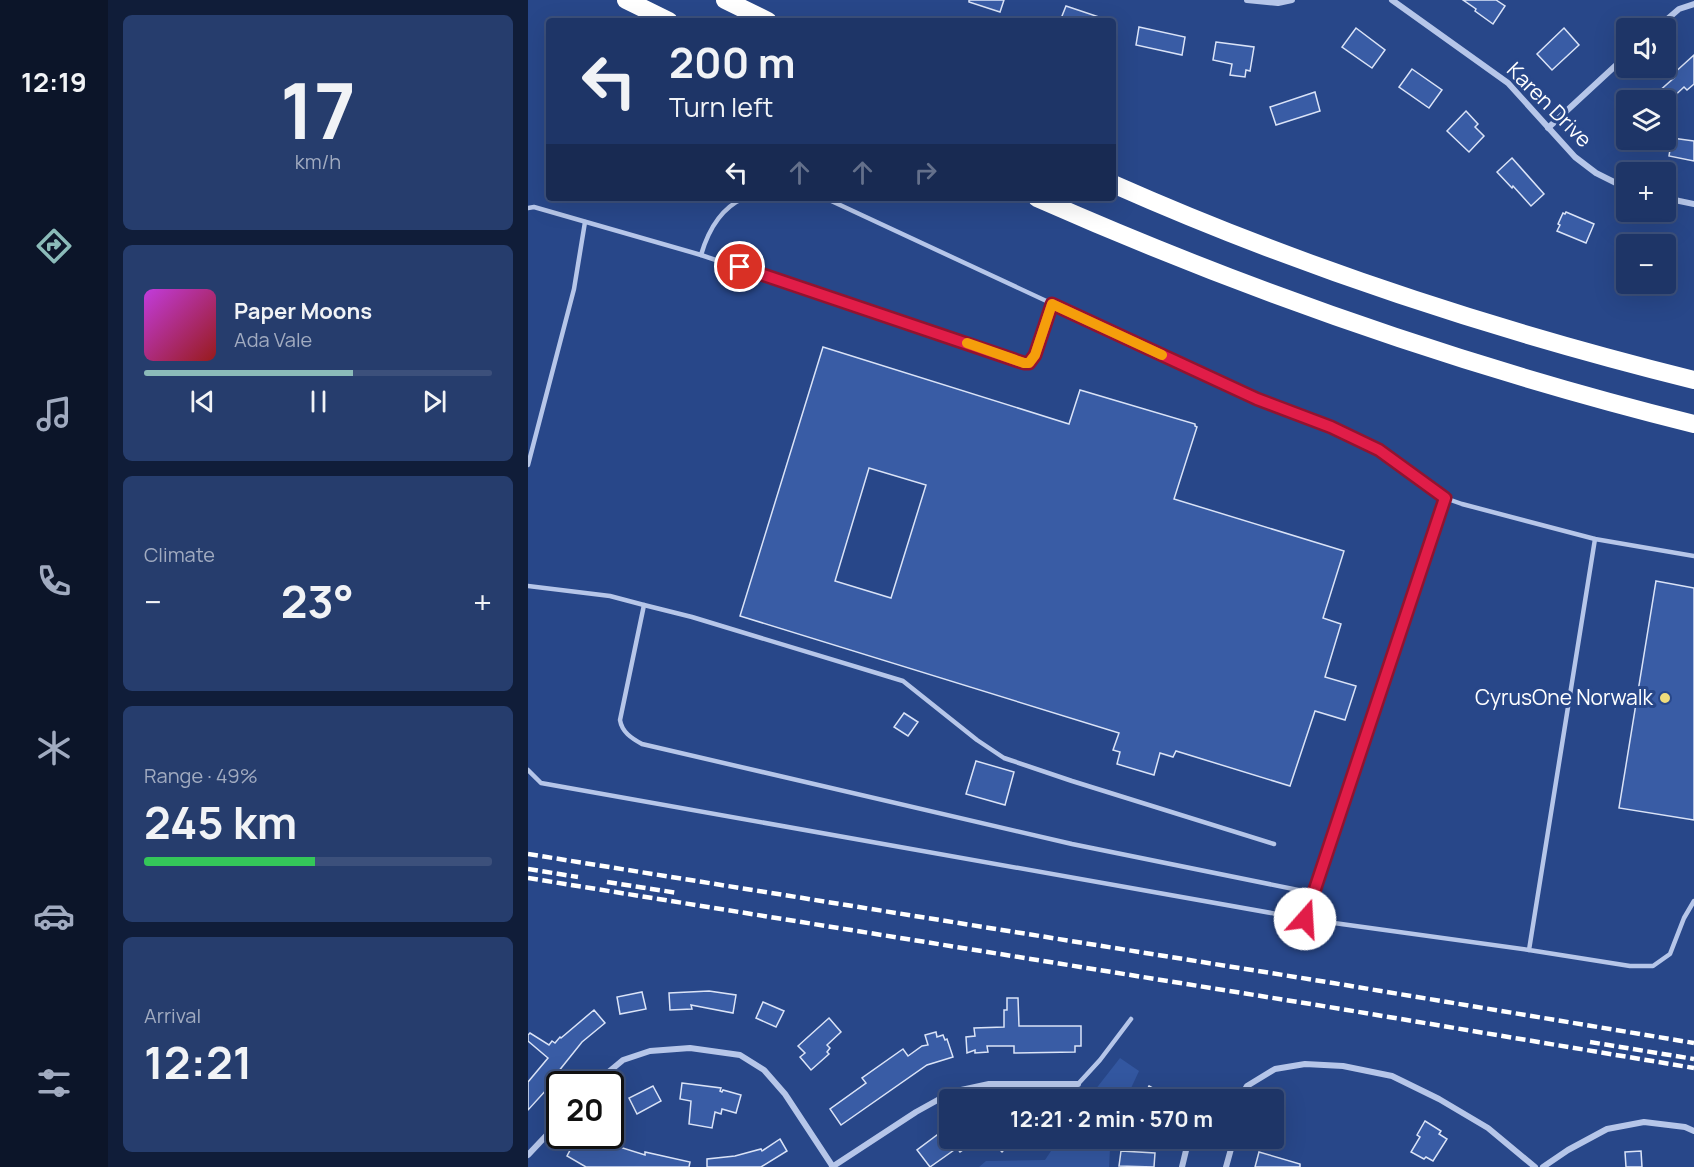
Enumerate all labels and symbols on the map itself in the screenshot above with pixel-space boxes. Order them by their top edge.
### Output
street label: Karen Drive [1501,56,1598,153]
pin [714,241,765,292]
place label: CyrusOne Norwalk [1475,683,1654,711]
marker: CyrusOne Norwalk [1658,691,1672,705]
position arrow [1273,887,1337,951]
speed limit sign: 20 [546,1071,624,1149]

